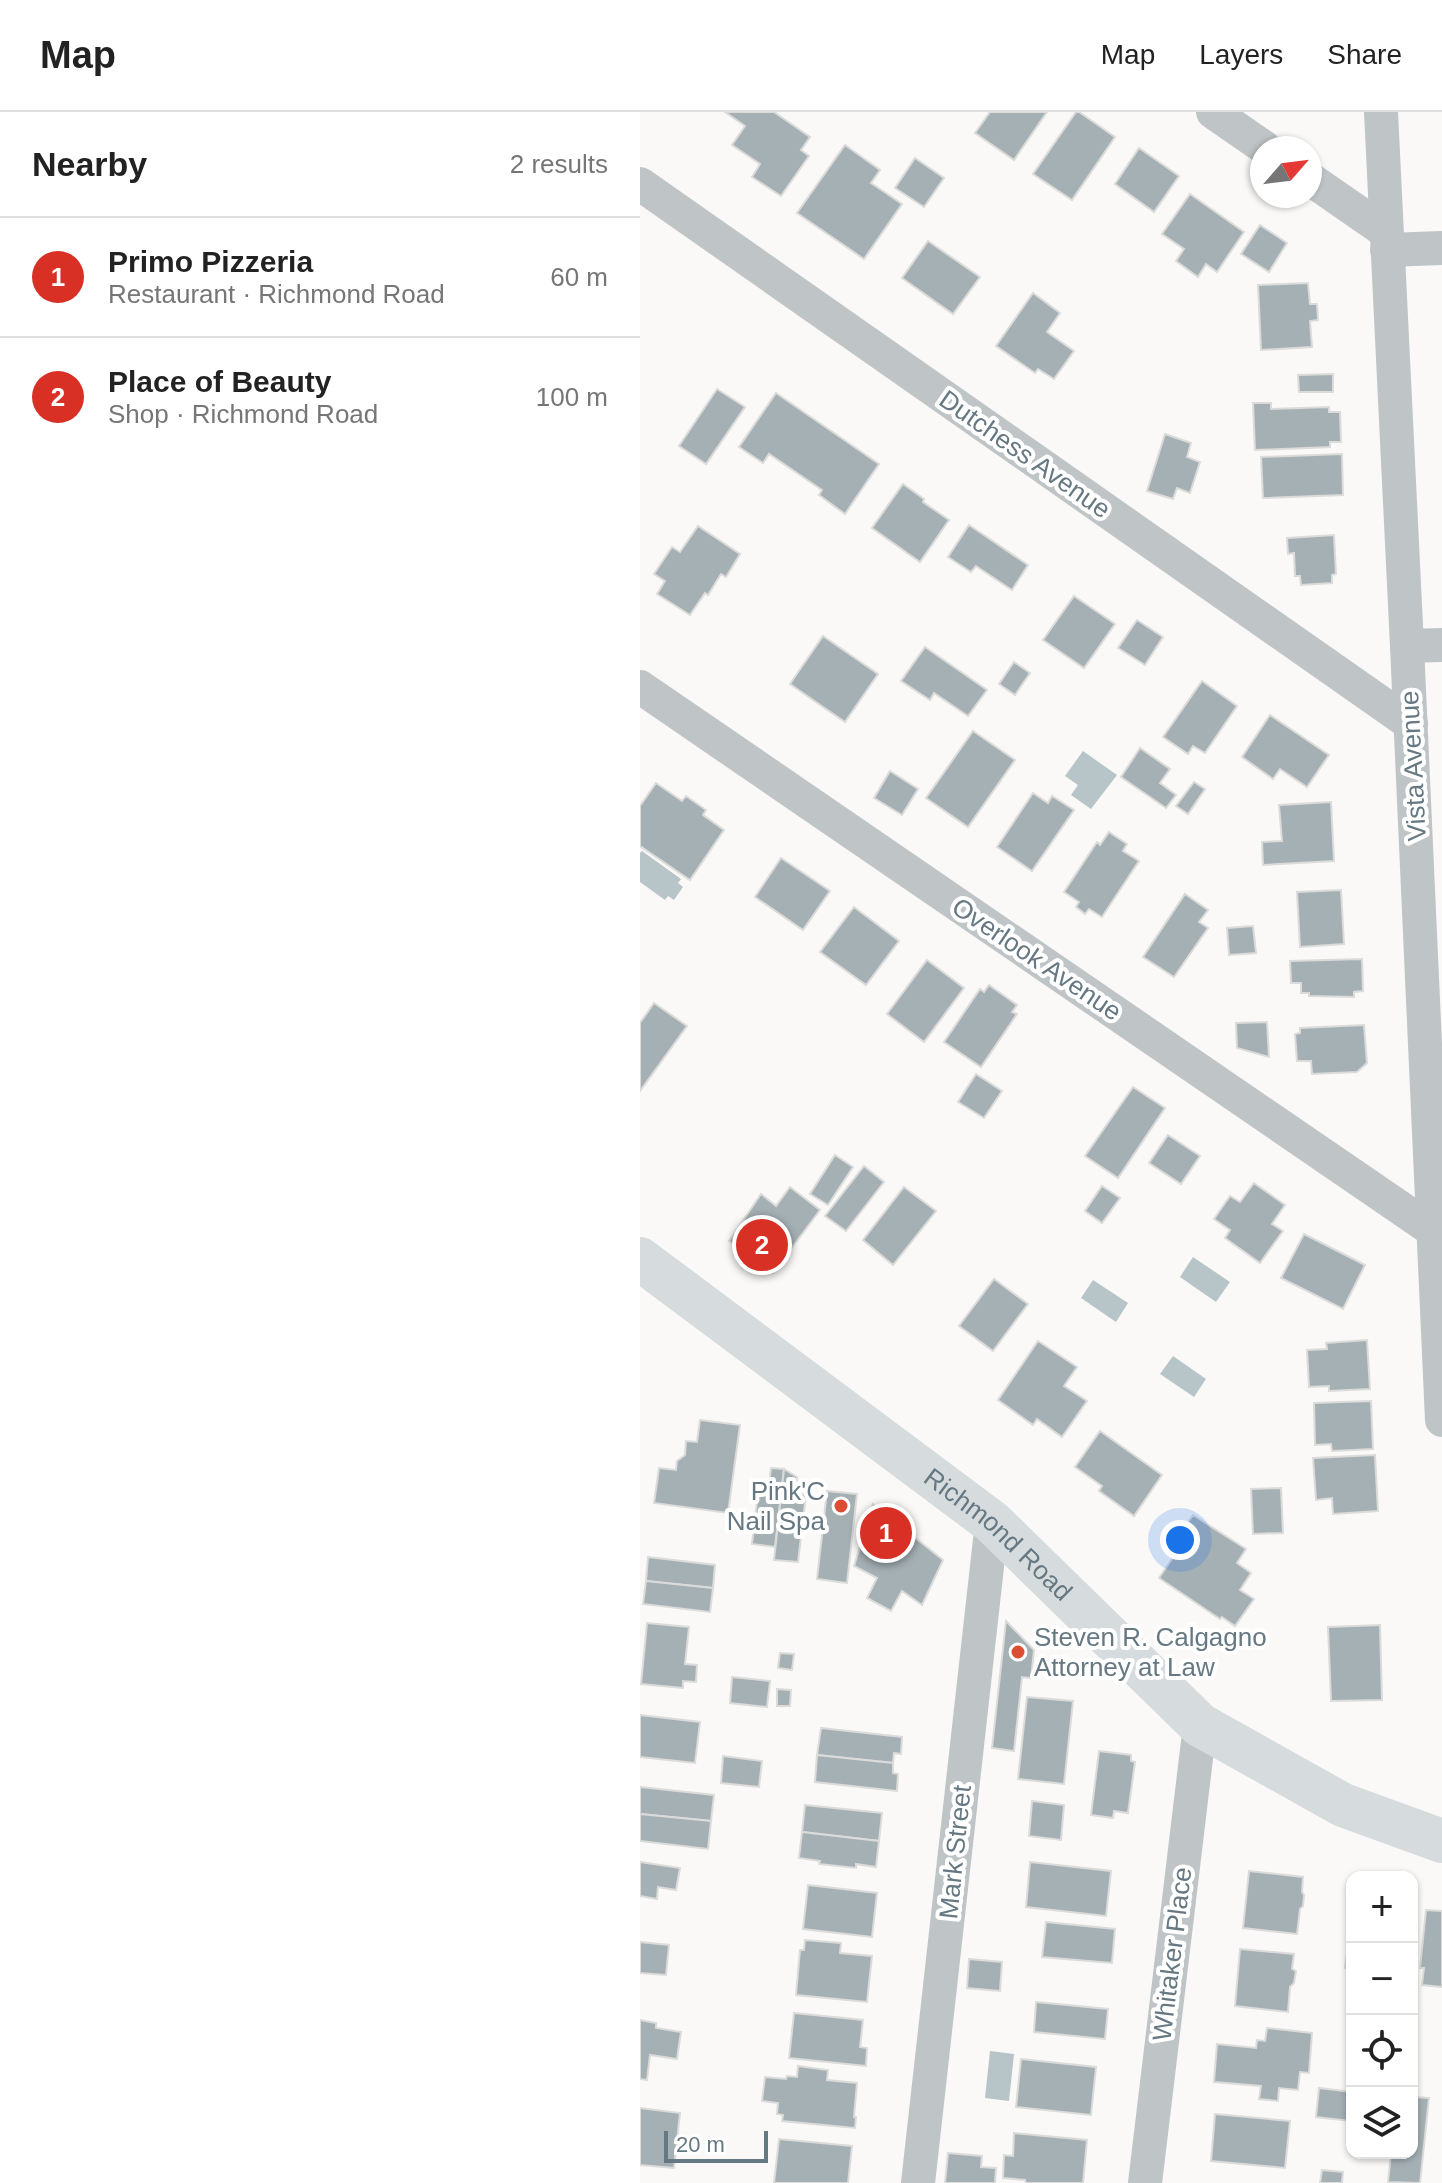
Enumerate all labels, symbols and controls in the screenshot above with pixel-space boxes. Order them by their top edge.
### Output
text: Map [40,34,116,76]
text: Map [1101,39,1155,70]
text: Layers [1199,39,1283,70]
text: Share [1327,39,1402,70]
north arrow [1250,136,1322,208]
text: Nearby [32,145,147,183]
text: 2 results [510,149,608,179]
text: Primo Pizzeria [108,245,313,278]
text: 1 [51,262,65,292]
text: 60 m [550,262,608,292]
text: Restaurant · Richmond Road [108,279,445,309]
text: Place of Beauty [108,365,331,398]
text: 2 [51,382,65,412]
text: 100 m [536,382,608,412]
street label: Dutchess Avenue [934,384,1116,524]
text: Shop · Richmond Road [108,399,378,429]
street label: Vista Avenue [1394,690,1432,842]
street label: Overlook Avenue [947,891,1127,1027]
pin: 2 [736,1215,788,1275]
street label: Richmond Road [918,1462,1078,1607]
place label: Pink'C Nail Spa [727,1476,826,1536]
marker: Pink'C Nail Spa [832,1497,850,1515]
pin: 1 [860,1503,912,1563]
your location [1160,1520,1200,1560]
place label: Steven R. Calgagno Attorney at Law [1034,1622,1267,1682]
marker: Steven R. Calgagno Attorney at Law [1009,1643,1027,1661]
street label: Mark Street [933,1783,977,1920]
street label: Whitaker Place [1146,1865,1198,2043]
map controls [1346,1871,1418,2159]
button: + [1346,1871,1418,1943]
button: − [1346,1943,1418,2015]
button: locate [1346,2015,1418,2087]
button: layers [1346,2087,1418,2159]
scale bar [664,2127,768,2163]
text: 20 m [676,2132,725,2157]

